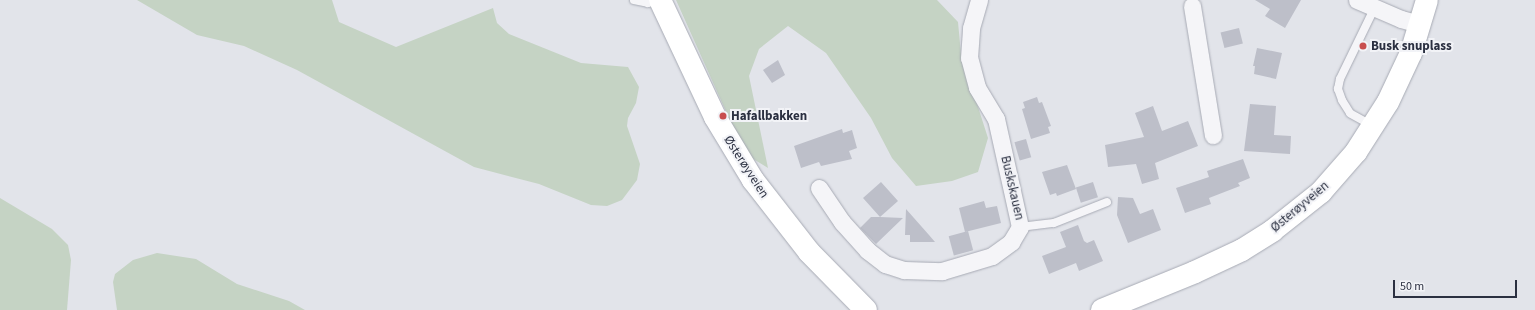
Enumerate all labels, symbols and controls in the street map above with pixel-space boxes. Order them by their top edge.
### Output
place label: Busk snuplass [1371,38,1452,54]
marker: Busk snuplass [1358,41,1368,51]
place label: Hafallbakken [731,108,807,124]
marker: Hafallbakken [718,111,728,121]
street label: Østerøyveien [720,133,772,201]
street label: Buskskauen [997,154,1027,222]
street label: Østerøyveien [1268,178,1332,236]
scale bar [1395,272,1519,298]
text: 50 m [1400,278,1424,295]

